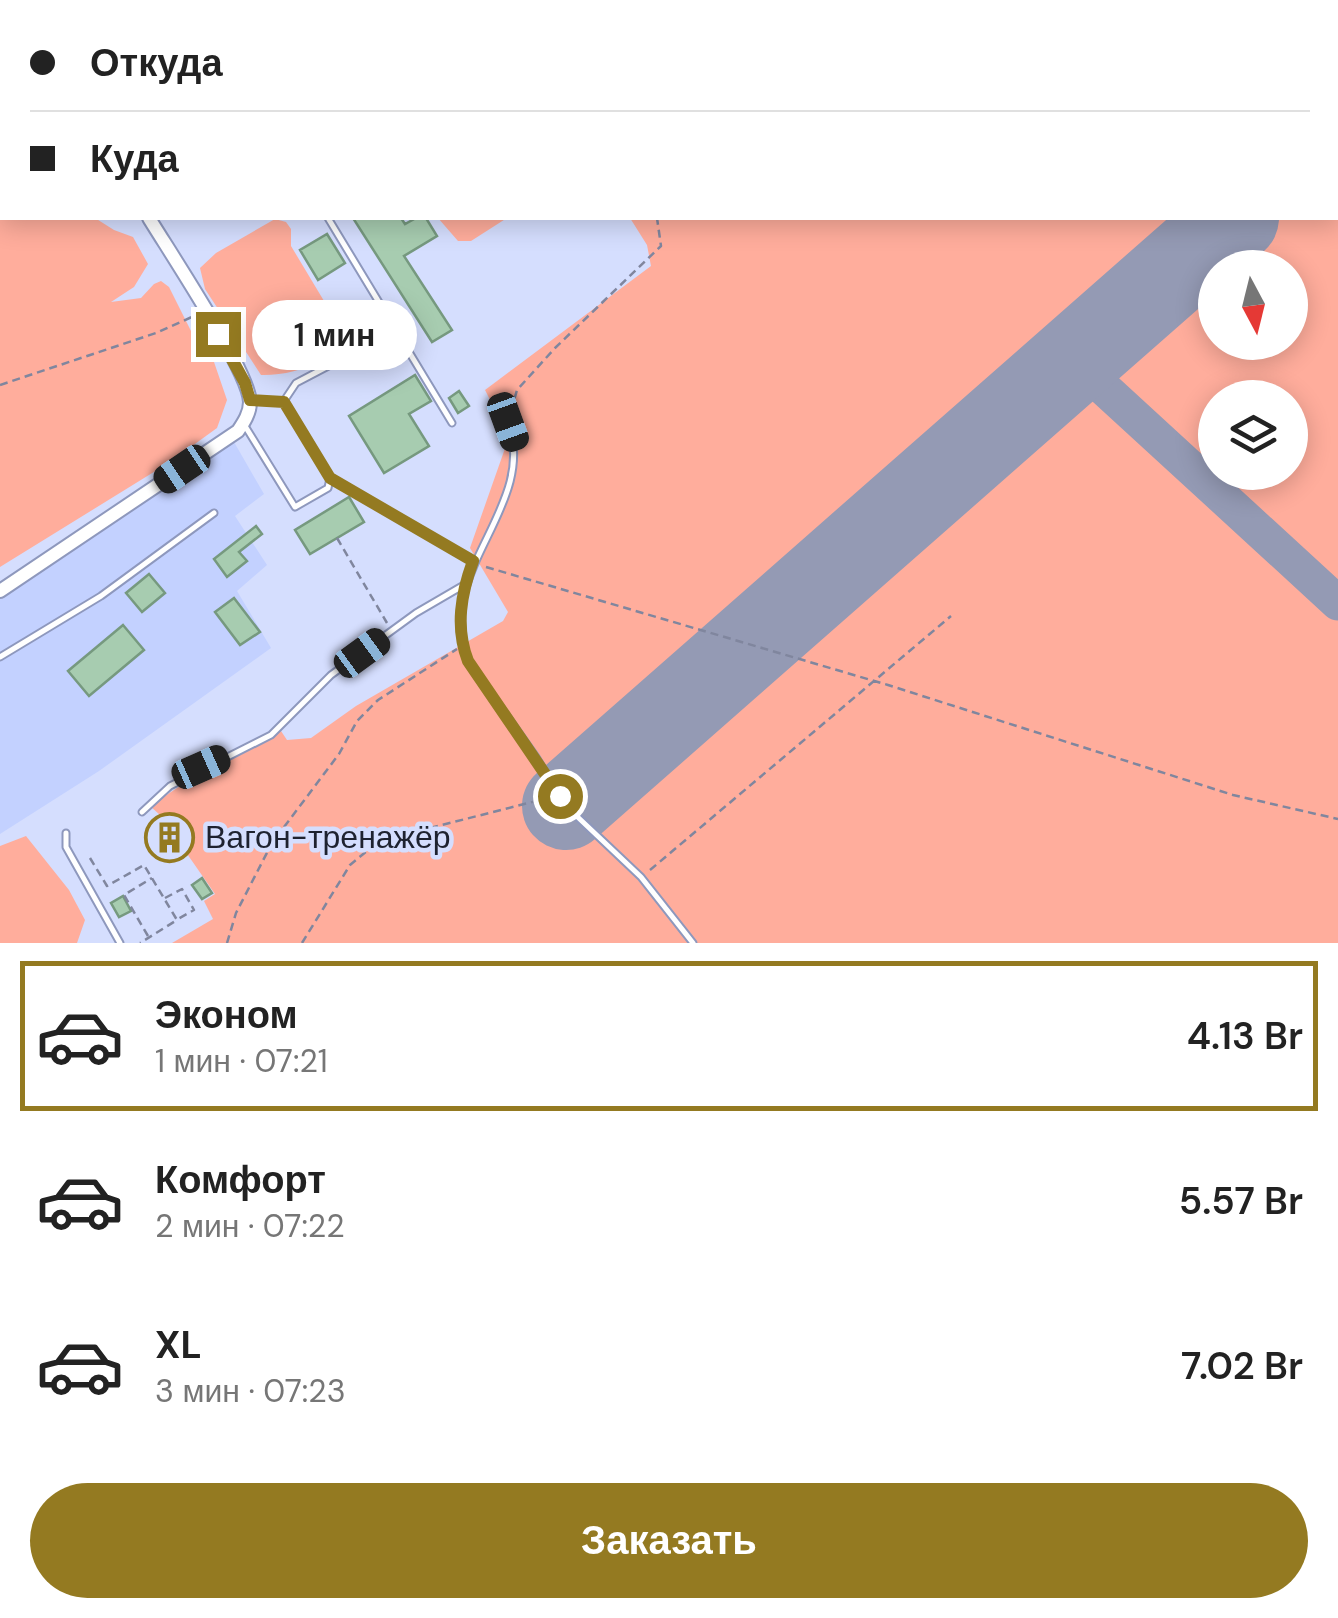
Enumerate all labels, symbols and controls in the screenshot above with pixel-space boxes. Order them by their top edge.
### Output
text: Откуда [90,38,223,88]
text: Куда [90,134,179,184]
north arrow [1198,250,1308,360]
map controls [1198,250,1308,490]
callout: 1 мин [253,299,418,369]
route end [196,312,241,357]
text: 1 мин [294,314,375,356]
button: layers [1198,380,1308,490]
car [484,389,532,455]
car [149,440,215,498]
car [329,623,395,683]
car [167,741,235,793]
route start [538,774,583,819]
building icon: Вагон-тренажёр [144,811,196,863]
place label: Вагон-тренажёр [205,816,451,858]
text: Эконом [155,990,298,1040]
icon: car [35,991,125,1081]
text: 4.13 Br [1187,1011,1303,1061]
text: 1 мин · 07:21 [155,1040,328,1082]
text: Комфорт [155,1155,326,1205]
icon: car [35,1156,125,1246]
text: 5.57 Br [1179,1176,1303,1226]
text: 2 мин · 07:22 [155,1205,345,1247]
text: XL [155,1320,202,1370]
icon: car [35,1321,125,1411]
text: 7.02 Br [1181,1341,1303,1391]
text: 3 мин · 07:23 [155,1370,346,1412]
button: Заказать [30,1483,1308,1598]

